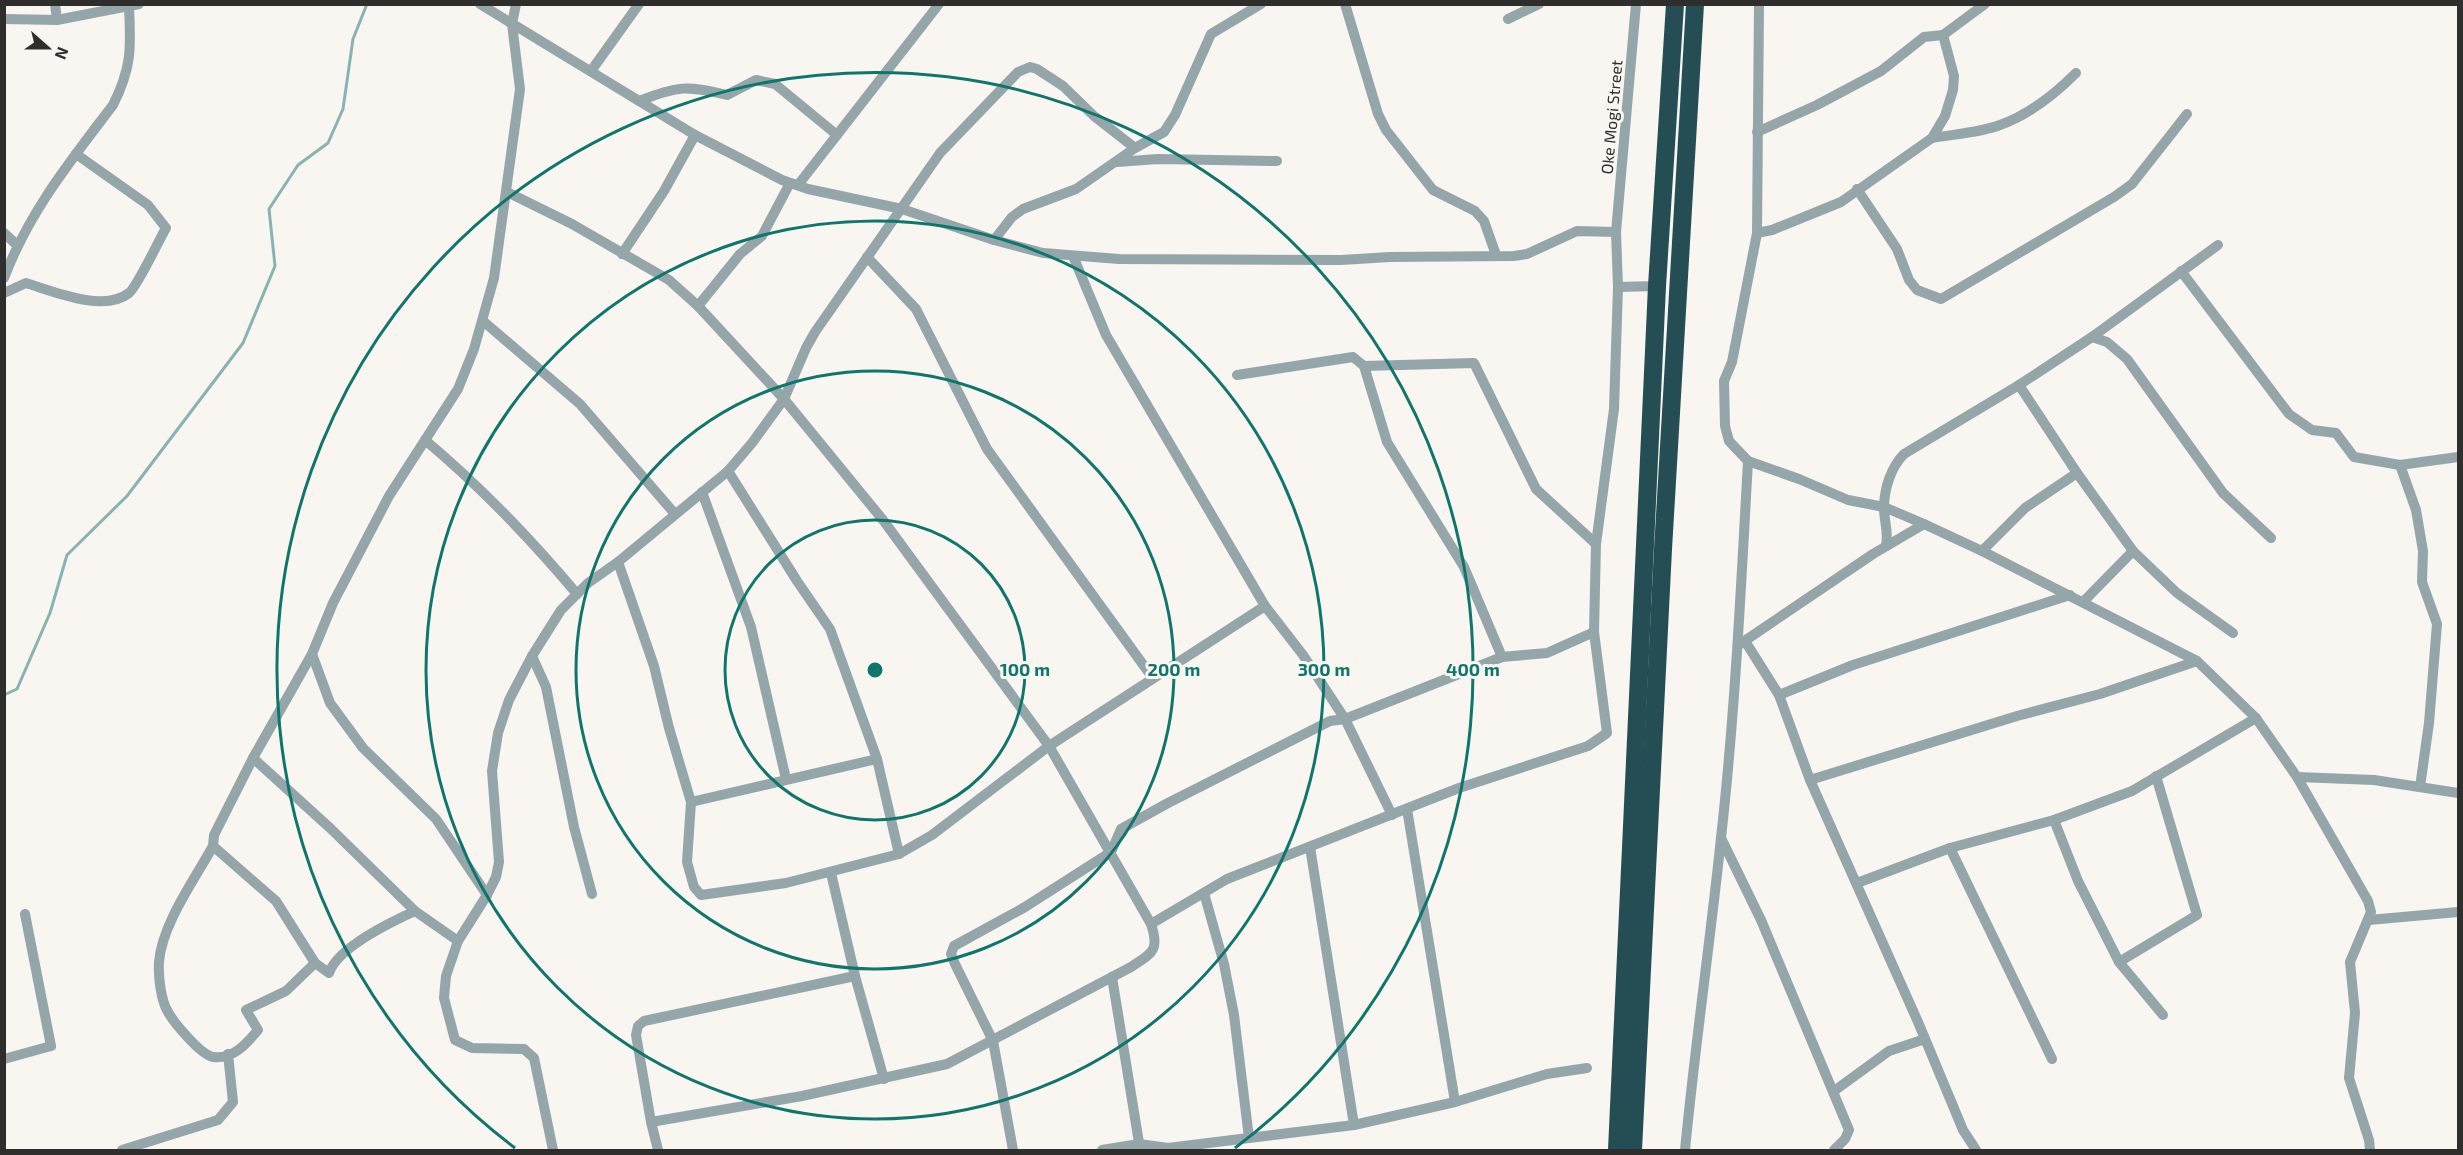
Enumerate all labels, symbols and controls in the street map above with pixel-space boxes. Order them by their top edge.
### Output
north arrow [18,18,78,78]
text: N [52,45,73,62]
street label: Oke Mogi Street [1597,59,1625,175]
text: 100 m [1000,658,1050,680]
text: 200 m [1148,658,1200,680]
text: 300 m [1298,658,1350,680]
text: 400 m [1446,658,1500,680]
centre of rings [865,660,885,680]

